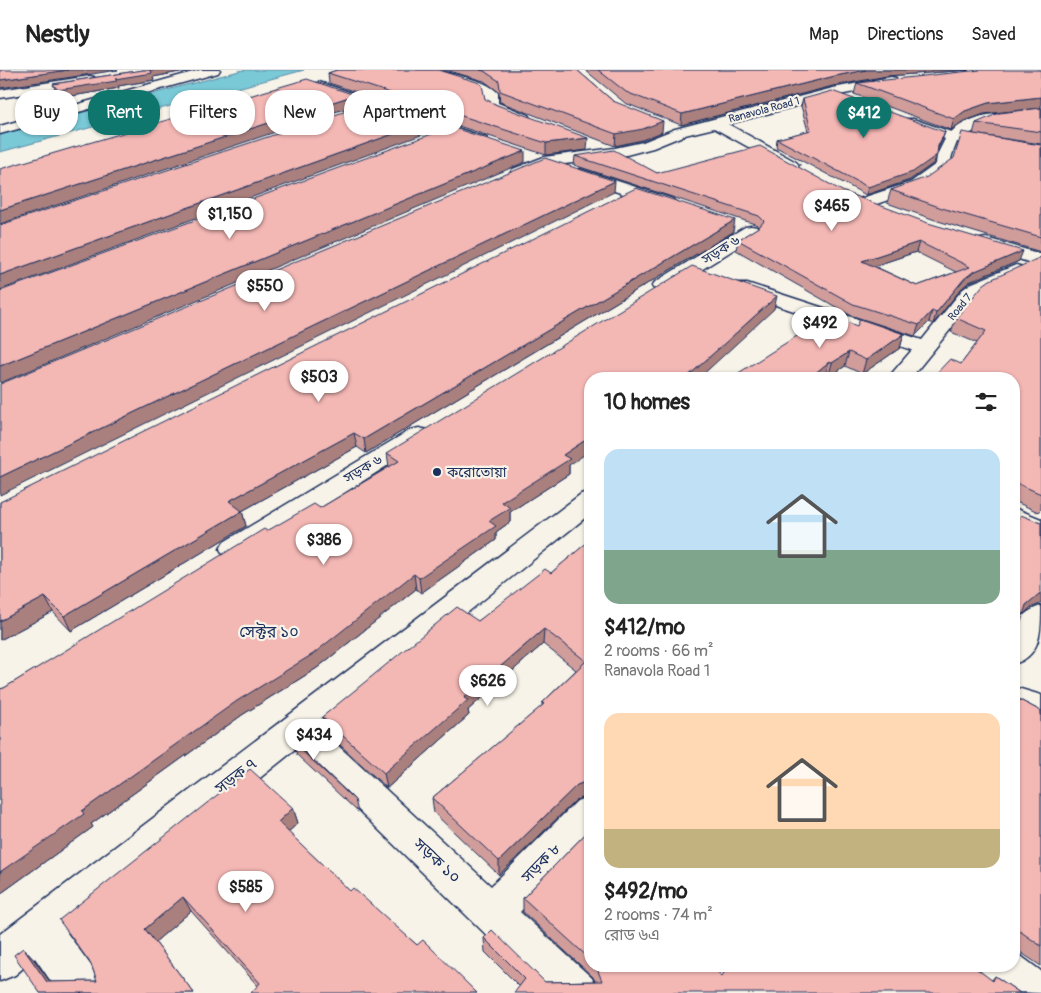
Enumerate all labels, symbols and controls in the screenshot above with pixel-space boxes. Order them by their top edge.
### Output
text: Nestly [25,20,89,49]
text: Map [809,23,839,46]
text: Directions [867,23,943,46]
text: Saved [971,23,1016,46]
chip: Buy [15,90,78,135]
chip: Rent [88,90,160,135]
chip: Filters [170,90,255,135]
chip: New [265,90,334,135]
chip: Apartment [344,90,464,135]
street label: Ranavola Road 1 [727,94,801,126]
pin: $412 [834,97,894,139]
text: $412 [847,103,881,123]
pin: $465 [802,190,862,232]
text: $465 [814,196,850,216]
pin: $1,150 [189,198,271,240]
text: $1,150 [208,204,252,224]
street label: সড়ক ৬ [698,232,743,269]
pin: $550 [235,270,295,312]
text: $550 [247,276,283,296]
street label: Road 7 [945,291,975,323]
pin: $492 [790,306,850,349]
text: $492 [802,313,838,333]
pin: $503 [289,360,349,403]
text: $503 [300,367,338,387]
icon: filters [972,388,1000,416]
text: 10 homes [604,389,690,416]
street label: সড়ক ৬ [340,451,385,487]
place label: করোতোয়া [446,464,507,481]
marker: করোতোয়া [431,466,443,478]
icon: home [757,481,847,571]
pin: $386 [294,524,354,566]
text: $386 [307,530,341,550]
text: $412/mo [604,614,685,641]
district label: সেক্টর ১০ [239,622,299,642]
text: 2 rooms · 66 m² [604,641,714,661]
text: Ranavola Road 1 [604,661,710,681]
pin: $626 [458,664,518,707]
text: $626 [470,671,506,691]
pin: $434 [284,718,344,761]
text: $434 [296,725,332,745]
icon: home [757,745,847,835]
street label: সড়ক ৭ [210,754,261,799]
street label: সড়ক ১০ [409,834,465,888]
street label: সড়ক ৮ [517,839,565,888]
pin: $585 [216,870,276,913]
text: $585 [229,877,263,897]
text: $492/mo [604,878,688,905]
text: 2 rooms · 74 m² [604,905,713,925]
text: রোড ৬এ [604,925,660,945]

